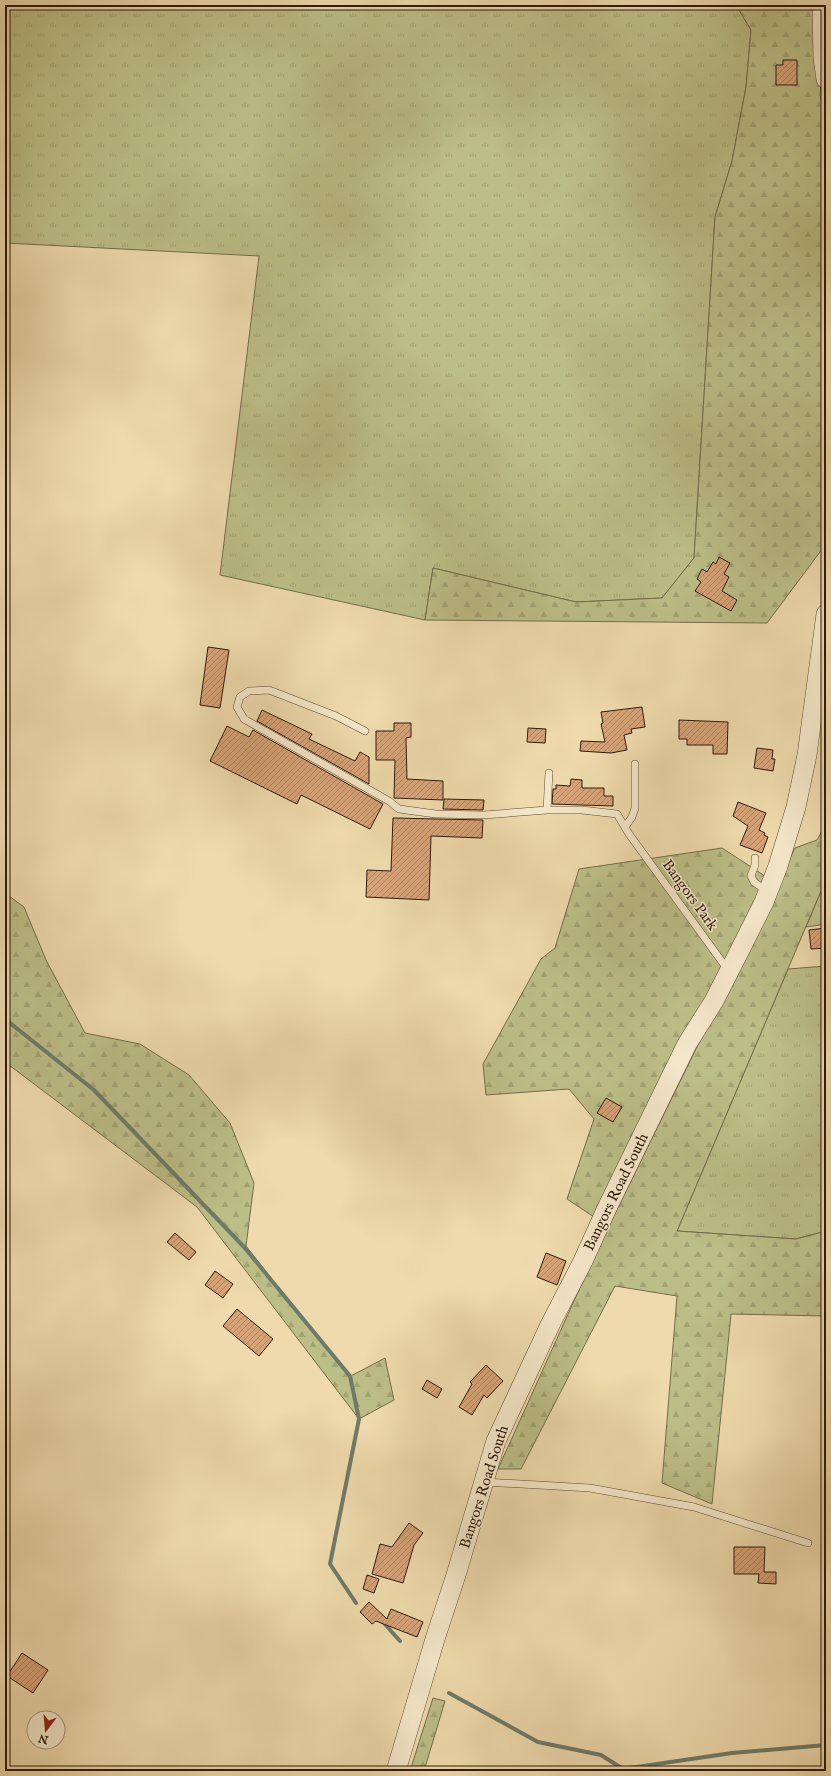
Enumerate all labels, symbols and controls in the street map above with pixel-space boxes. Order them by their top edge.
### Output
street label: Bangors Park [658,856,723,935]
street label: Bangors Road South [579,1130,653,1254]
street label: Bangors Road South [455,1423,513,1551]
north arrow [26,1710,66,1750]
text: N [37,1730,51,1747]

